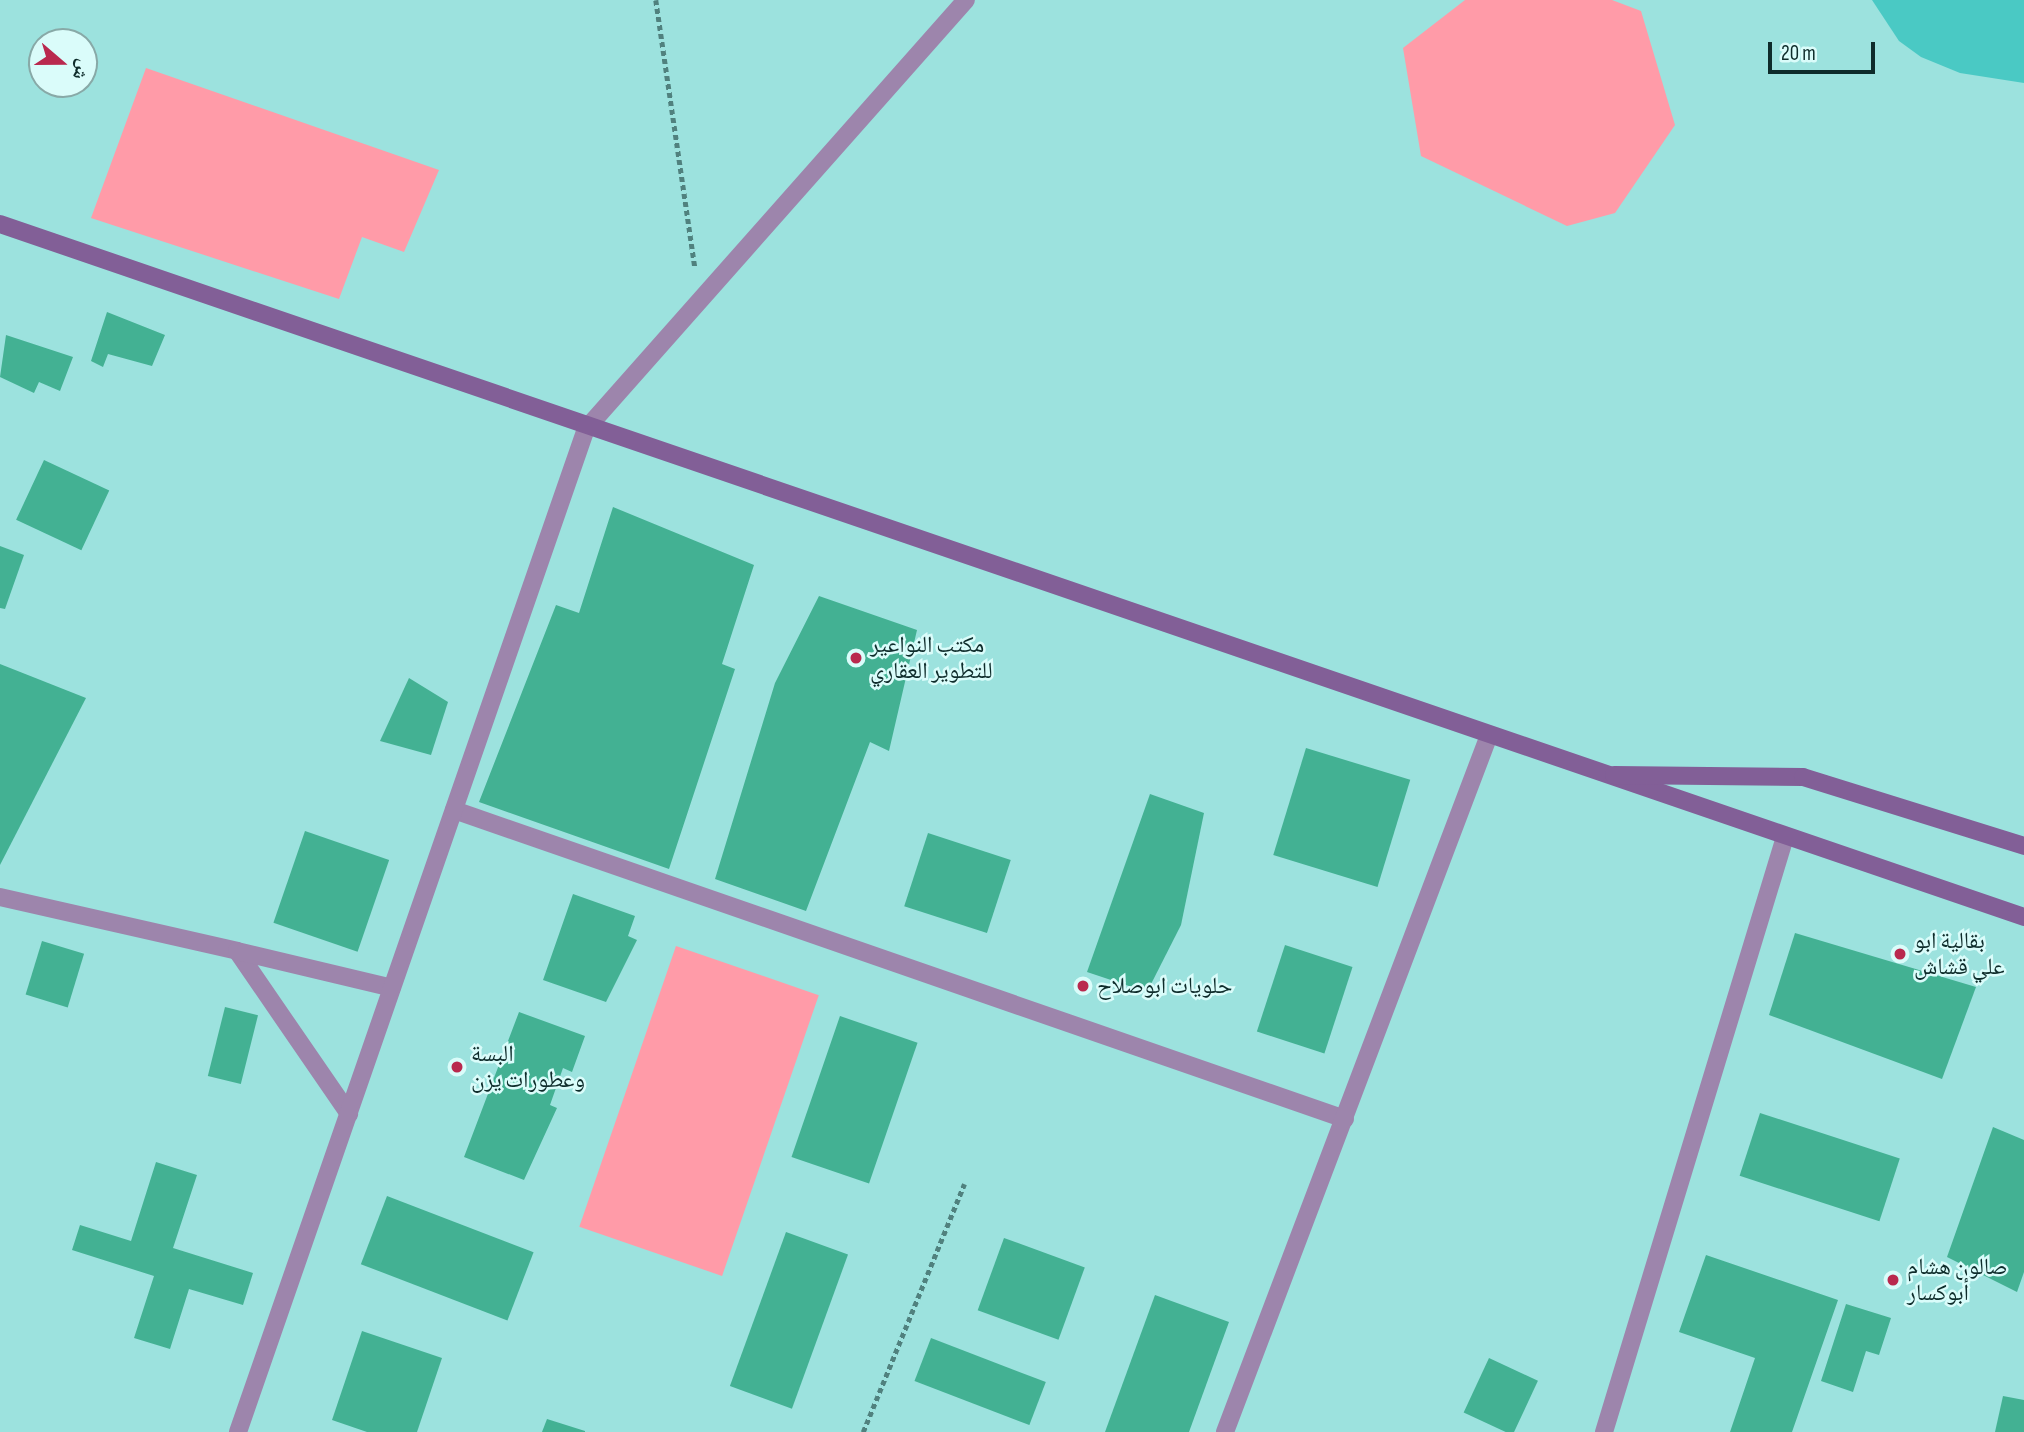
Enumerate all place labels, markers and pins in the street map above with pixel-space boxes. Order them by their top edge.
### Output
place label: مكتب النواعير للتطوير العقاري [870,631,993,685]
marker: مكتب النواعير للتطوير العقاري [848,650,864,666]
place label: بقالية ابو علي قشاش [1914,927,2005,981]
marker: بقالية ابو علي قشاش [1892,946,1908,962]
place label: حلويات ابوصلاح [1097,972,1232,1000]
marker: حلويات ابوصلاح [1075,978,1091,994]
place label: البسة وعطورات يزن [471,1040,585,1094]
marker: البسة وعطورات يزن [449,1059,465,1075]
place label: صالون هشام أبوكسار [1907,1253,2008,1307]
marker: صالون هشام أبوكسار [1885,1272,1901,1288]

